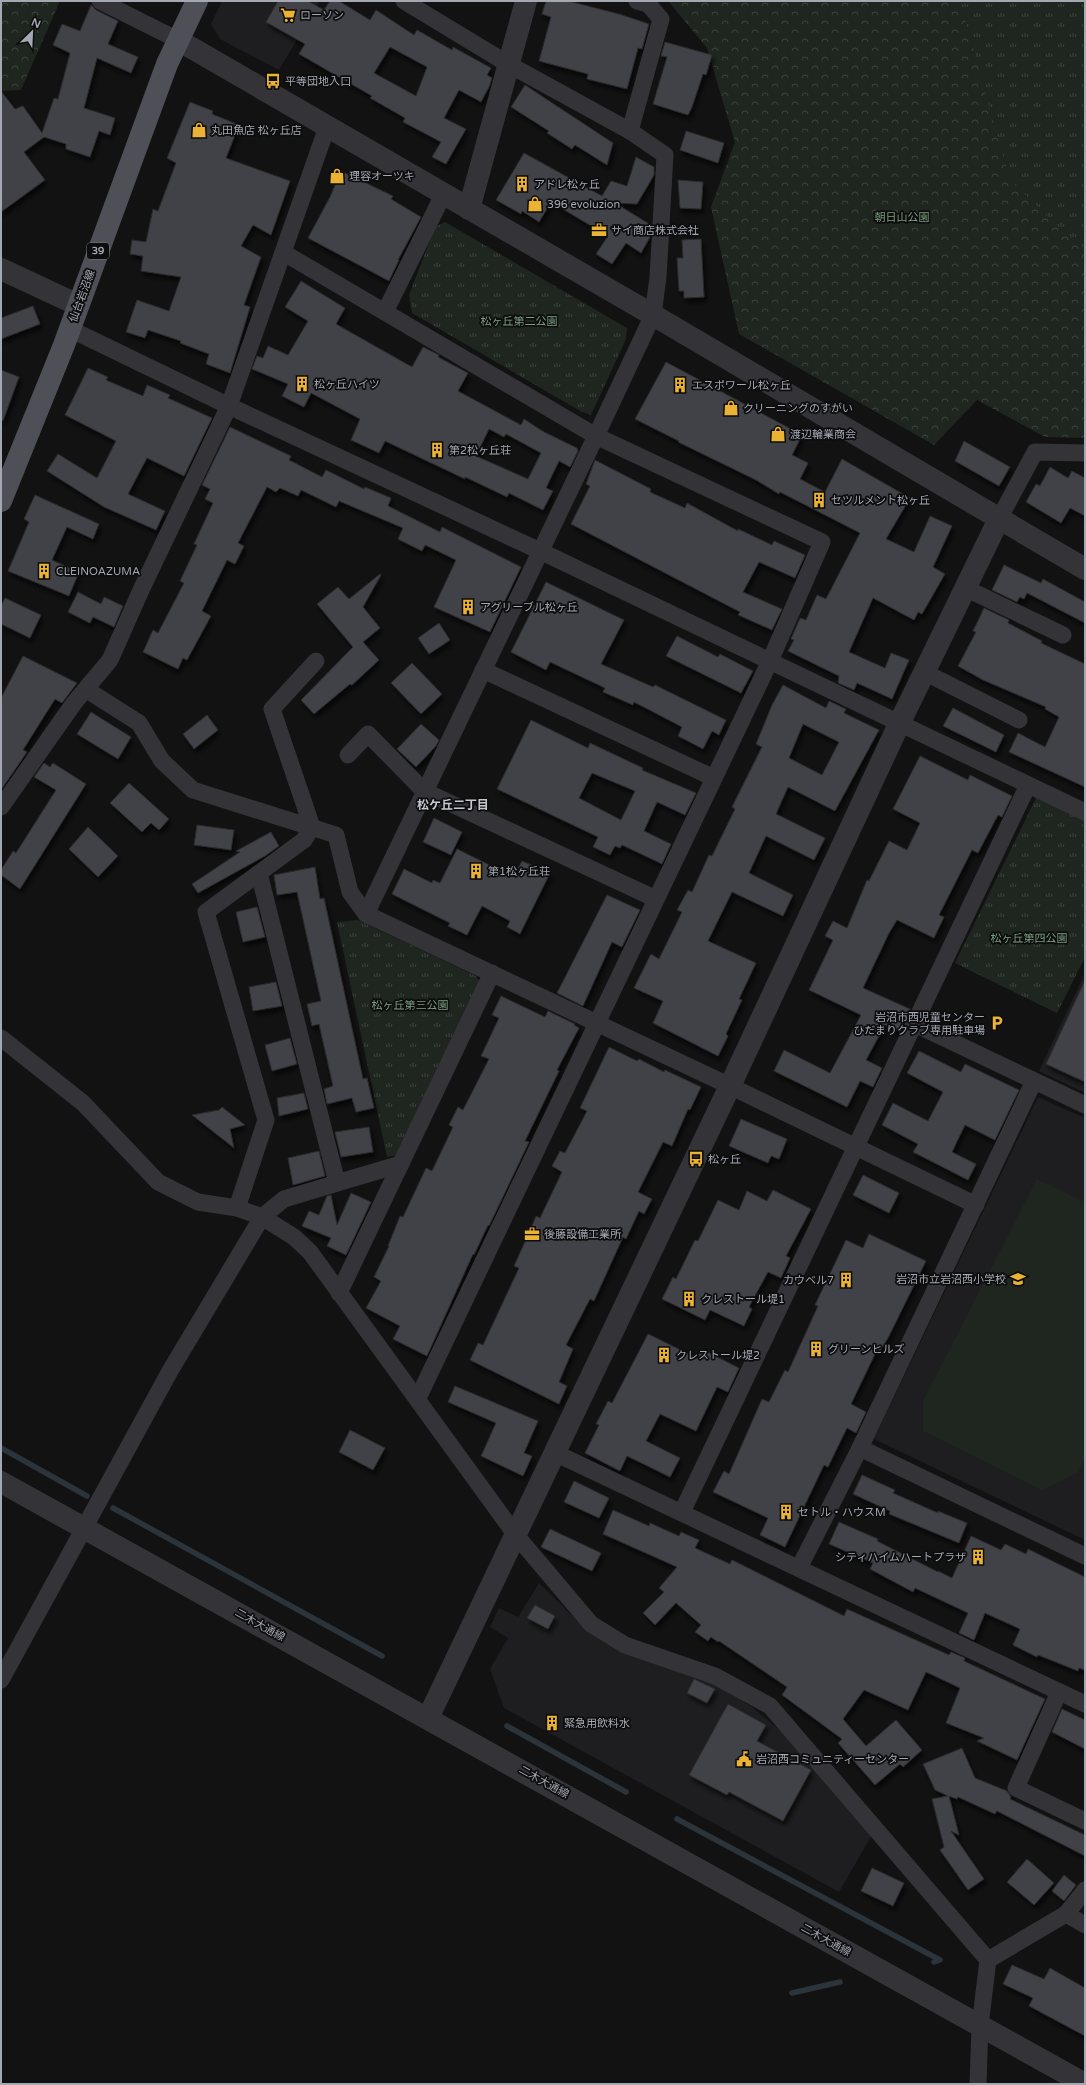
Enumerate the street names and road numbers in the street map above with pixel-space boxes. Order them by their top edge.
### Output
road number: 39 [87,243,109,259]
street label: 仙台岩沼線 [66,268,98,324]
street label: 二木大通線 [233,1606,287,1644]
street label: 二木大通線 [517,1763,571,1801]
street label: 二木大通線 [799,1921,853,1959]

